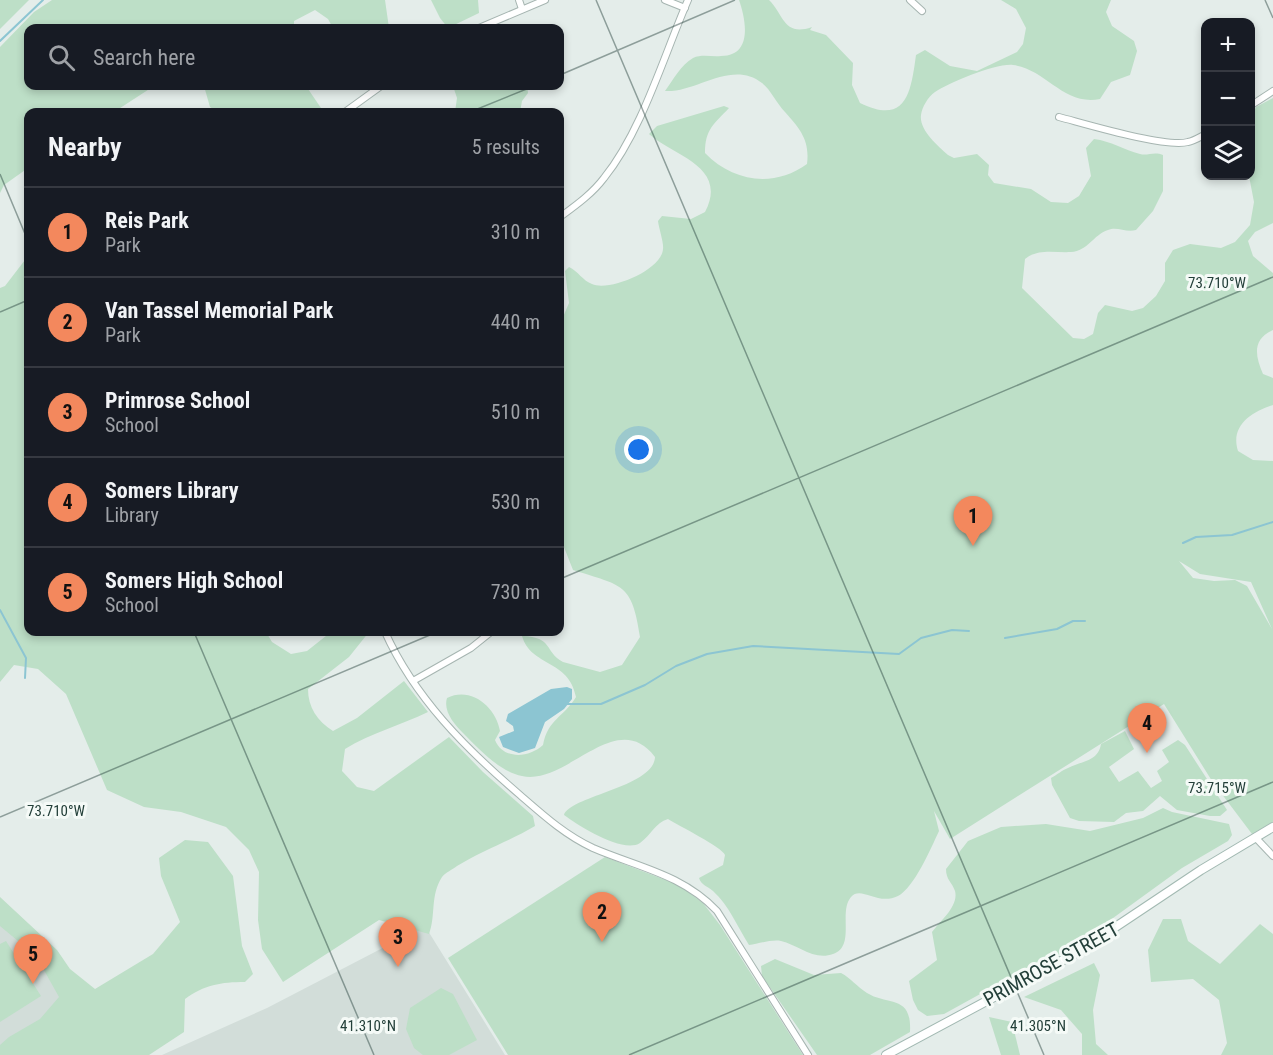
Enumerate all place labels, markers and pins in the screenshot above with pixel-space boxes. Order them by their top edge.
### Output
pin: 1 [954,496,992,546]
pin: 4 [1128,704,1166,753]
pin: 2 [582,892,622,942]
pin: 3 [378,918,418,967]
pin: 5 [14,934,52,984]

